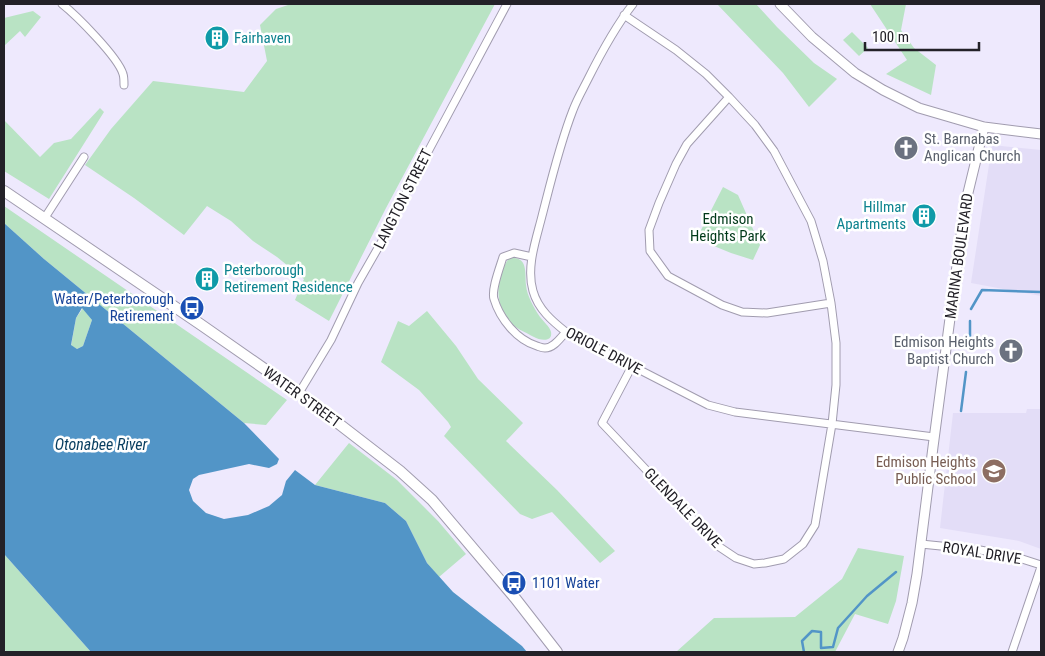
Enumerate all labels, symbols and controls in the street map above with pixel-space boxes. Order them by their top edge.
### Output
scale bar [865,20,979,52]
building icon: Fairhaven [204,25,230,51]
text: 100 m [872,28,909,46]
place label: Fairhaven [234,29,291,47]
place label: St. Barnabas Anglican Church [924,130,1021,165]
church icon: St. Barnabas Anglican Church [893,135,919,161]
street label: LANGTON STREET [370,146,436,252]
street label: MARINA BOULEVARD [941,192,977,320]
place label: Hillmar Apartments [837,198,906,233]
building icon: Hillmar Apartments [911,203,937,229]
park label: Edmison Heights Park [690,210,766,245]
place label: Peterborough Retirement Residence [224,261,353,296]
building icon: Peterborough Retirement Residence [194,266,220,292]
place label: Water/Peterborough Retirement [54,290,174,325]
bus stop icon: Water/Peterborough Retirement [179,295,205,321]
street label: ORIOLE DRIVE [563,323,645,379]
place label: Edmison Heights Baptist Church [894,333,994,368]
church icon: Edmison Heights Baptist Church [998,338,1024,364]
street label: WATER STREET [260,363,345,431]
water label: Otonabee River [55,435,149,454]
place label: Edmison Heights Public School [876,453,976,488]
school or university icon: Edmison Heights Public School [981,458,1007,484]
street label: GLENDALE DRIVE [640,464,726,552]
street label: ROYAL DRIVE [941,538,1023,568]
bus stop icon: 1101 Water [501,570,527,596]
place label: 1101 Water [532,574,600,592]

